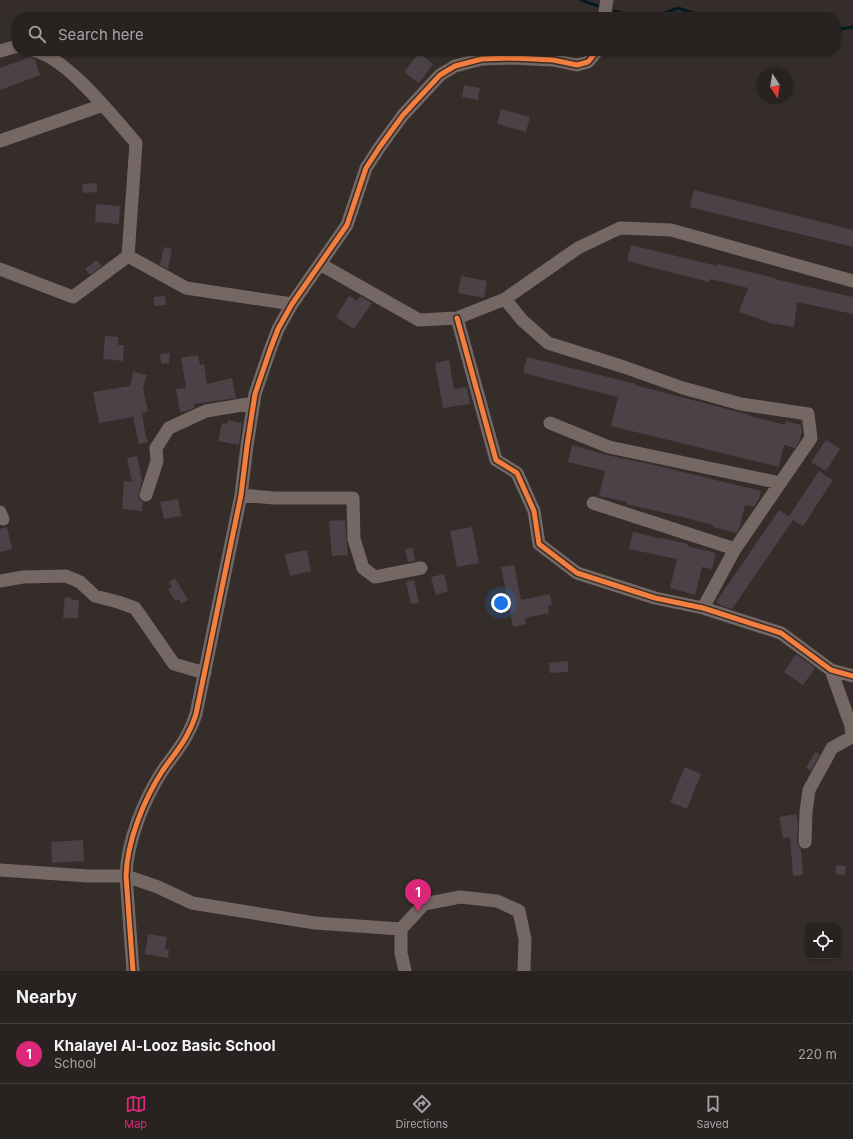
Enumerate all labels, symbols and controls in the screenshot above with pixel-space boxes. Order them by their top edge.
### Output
search box [12,12,841,56]
icon: search [26,23,48,45]
text: Search here [58,25,144,44]
north arrow [757,68,793,104]
your location [491,593,511,613]
pin: 1 [405,879,431,912]
map controls [805,923,841,959]
button: locate [805,923,841,959]
text: Nearby [16,987,77,1007]
text: Khalayel Al-Looz Basic School [54,1036,276,1055]
text: 1 [26,1046,32,1062]
text: 220 m [798,1046,837,1062]
text: School [54,1055,96,1071]
tab: Map [124,1093,147,1131]
tab: Directions [396,1093,448,1131]
tab: Saved [697,1093,729,1131]

